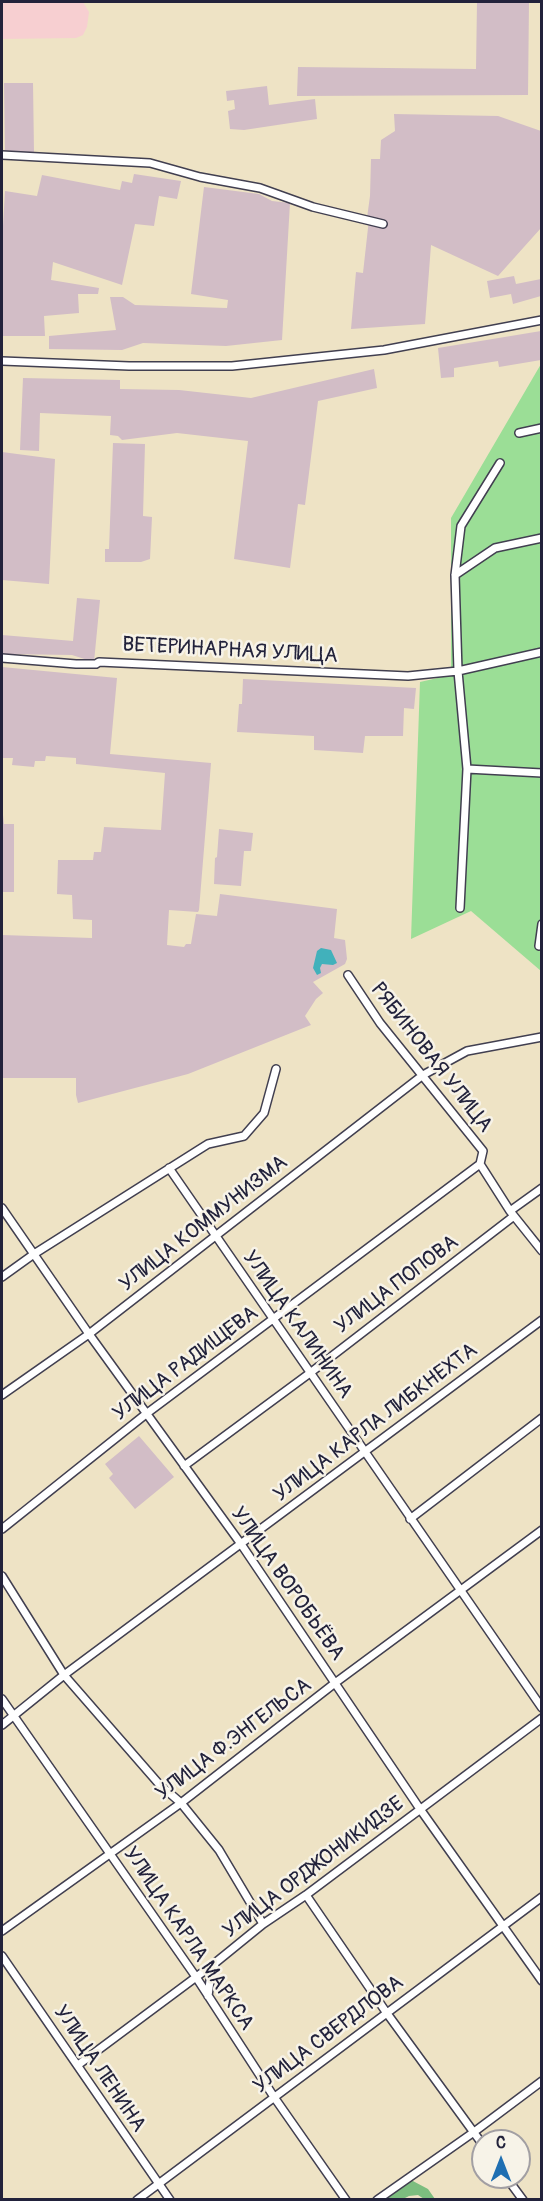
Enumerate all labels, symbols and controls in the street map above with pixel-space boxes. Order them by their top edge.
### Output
street label: ВЕТЕРИНАРНАЯ УЛИЦА [122,633,338,669]
street label: РЯБИНОВАЯ УЛИЦА [365,978,497,1138]
street label: УЛИЦА КОММУНИЗМА [115,1151,293,1297]
street label: УЛИЦА ПОПОВА [330,1230,464,1340]
street label: УЛИЦА КАЛИНИНА [237,1246,357,1404]
street label: УЛИЦА РАДИЩЕВА [108,1301,264,1427]
street label: УЛИЦА КАРЛА ЛИБКНЕХТА [269,1338,483,1508]
street label: УЛИЦА ВОРОБЬЁВА [225,1502,349,1666]
street label: УЛИЦА Ф.ЭНГЕЛЬСА [151,1673,317,1807]
street label: УЛИЦА ОРДЖОНИКИДЗЕ [219,1792,409,1944]
street label: УЛИЦА КАРЛА МАРКСА [117,1843,259,2035]
street label: УЛИЦА СВЕРДЛОВА [249,1970,409,2100]
street label: УЛИЦА ЛЕНИНА [47,2001,151,2137]
north arrow [471,2129,531,2189]
text: С [496,2133,506,2153]

